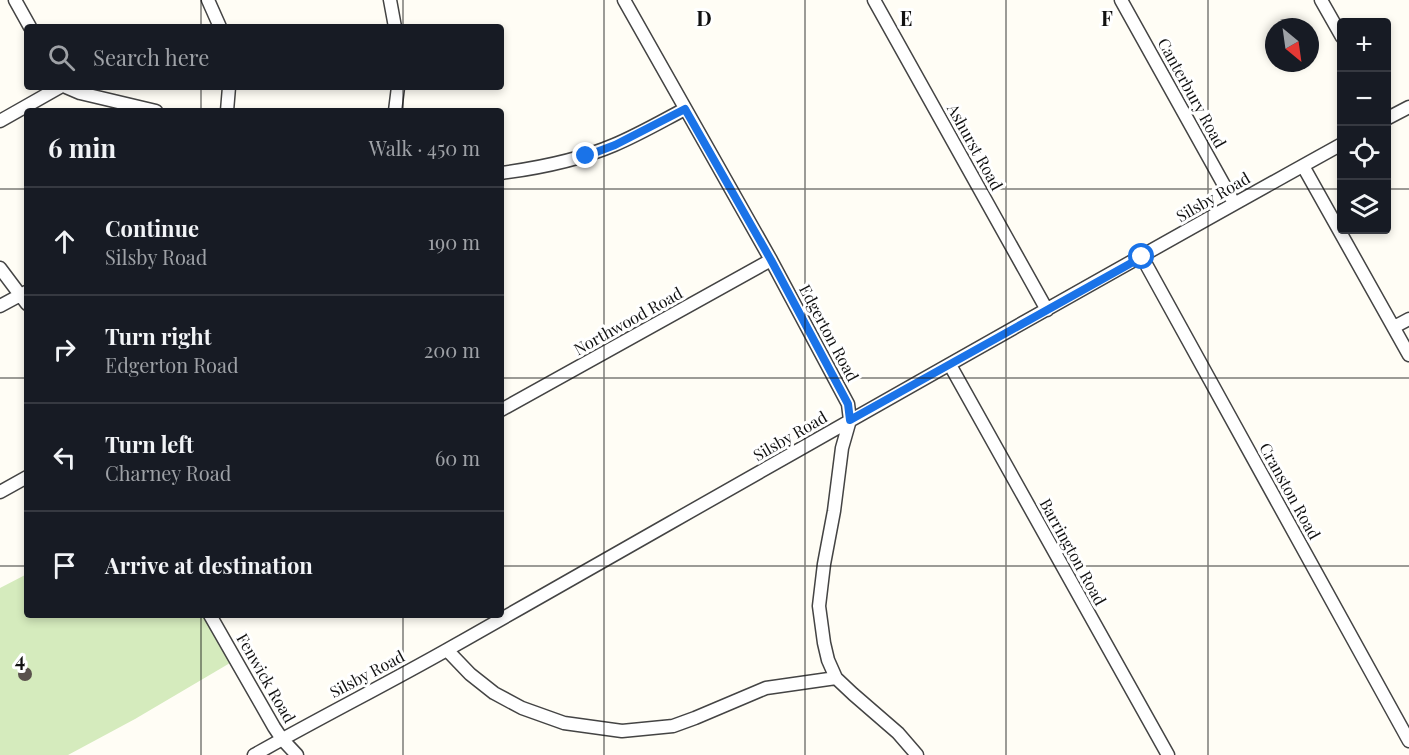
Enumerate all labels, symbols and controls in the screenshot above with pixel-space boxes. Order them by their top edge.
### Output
text: D [696,4,712,31]
text: E [900,4,912,31]
text: F [1101,4,1113,31]
north arrow [1265,18,1319,72]
map controls [1337,18,1391,234]
button: + [1337,18,1391,72]
search box [24,24,504,90]
street label: Canterbury Road [1154,34,1231,151]
icon: search [45,41,78,74]
text: Search here [93,42,209,72]
button: − [1337,72,1391,126]
street label: Ashurst Road [943,99,1008,194]
button: locate [1337,126,1391,180]
text: 6 min [48,130,116,165]
text: Walk · 450 m [369,134,480,161]
route end [572,142,598,168]
street label: Silsby Road [1172,167,1253,226]
button: layers [1337,180,1391,234]
text: Continue [105,213,199,243]
icon: ahead [48,225,81,258]
text: 190 m [428,228,480,255]
text: Silsby Road [105,243,207,270]
route start [1128,243,1154,269]
street label: Edgerton Road [795,281,864,385]
street label: Northwood Road [570,282,686,359]
text: Turn right [105,321,211,351]
icon: right [48,333,81,366]
text: 200 m [424,336,480,363]
text: Edgerton Road [105,351,239,378]
street label: Silsby Road [749,406,830,465]
text: Turn left [105,429,194,459]
street label: Cranston Road [1255,439,1326,543]
icon: left [48,441,81,474]
text: 60 m [435,444,480,471]
text: Charney Road [105,459,231,486]
street label: Barrington Road [1035,495,1111,609]
icon: arrive [48,549,81,582]
text: Arrive at destination [105,550,313,580]
street label: Fenwick Road [232,629,301,726]
text: 4 [15,645,25,672]
street label: Silsby Road [326,645,408,702]

